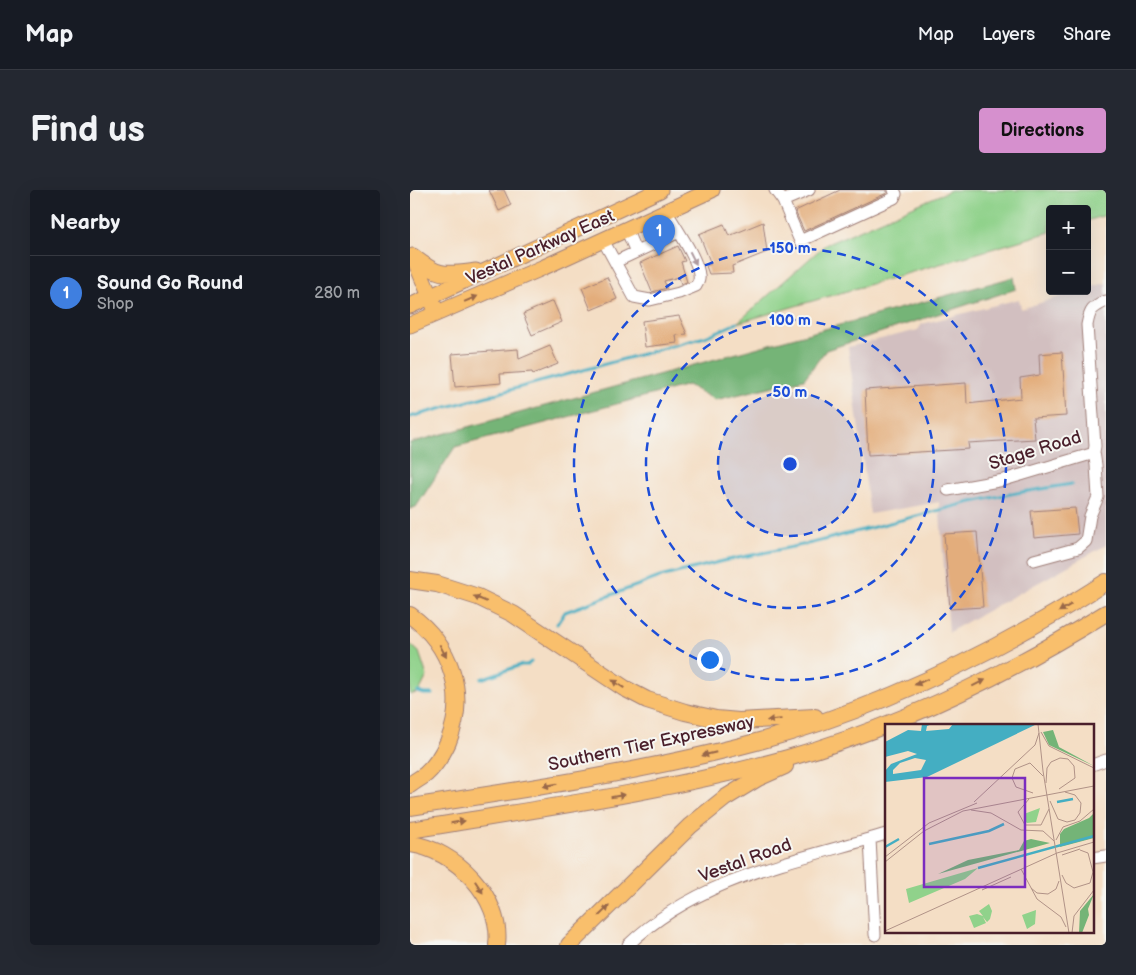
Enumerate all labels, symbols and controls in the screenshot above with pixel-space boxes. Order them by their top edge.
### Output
text: Map [25,20,73,49]
text: Map [918,24,954,45]
text: Layers [982,24,1035,45]
text: Share [1063,24,1111,45]
button: Directions [979,108,1106,153]
text: Find us [30,109,145,152]
street label: Vestal Parkway East [463,205,618,290]
map controls [1046,205,1091,295]
button: + [1046,205,1091,250]
text: Nearby [50,210,120,235]
pin: 1 [643,215,675,256]
text: 150 m [769,239,811,258]
button: − [1046,250,1091,295]
one-way arrow [689,251,697,266]
text: Sound Go Round [97,272,243,295]
text: 1 [63,284,69,303]
text: 280 m [314,284,360,303]
one-way arrow [464,294,478,302]
text: Shop [97,295,134,314]
text: 100 m [769,311,811,330]
text: 50 m [773,383,808,402]
street label: Stage Road [986,426,1084,474]
centre of rings [781,455,799,473]
one-way arrow [473,594,487,602]
one-way arrow [1058,603,1071,612]
one-way arrow [439,643,447,658]
your location [697,647,723,673]
one-way arrow [914,679,928,687]
one-way arrow [972,679,986,687]
one-way arrow [611,680,625,689]
street label: Southern Tier Expressway [546,711,757,776]
one-way arrow [765,716,781,724]
inset map [885,724,1094,932]
one-way arrow [702,750,717,758]
one-way arrow [541,781,557,789]
one-way arrow [611,791,627,799]
one-way arrow [450,818,466,826]
street label: Vestal Road [696,834,794,887]
one-way arrow [474,880,484,894]
one-way arrow [597,905,609,917]

